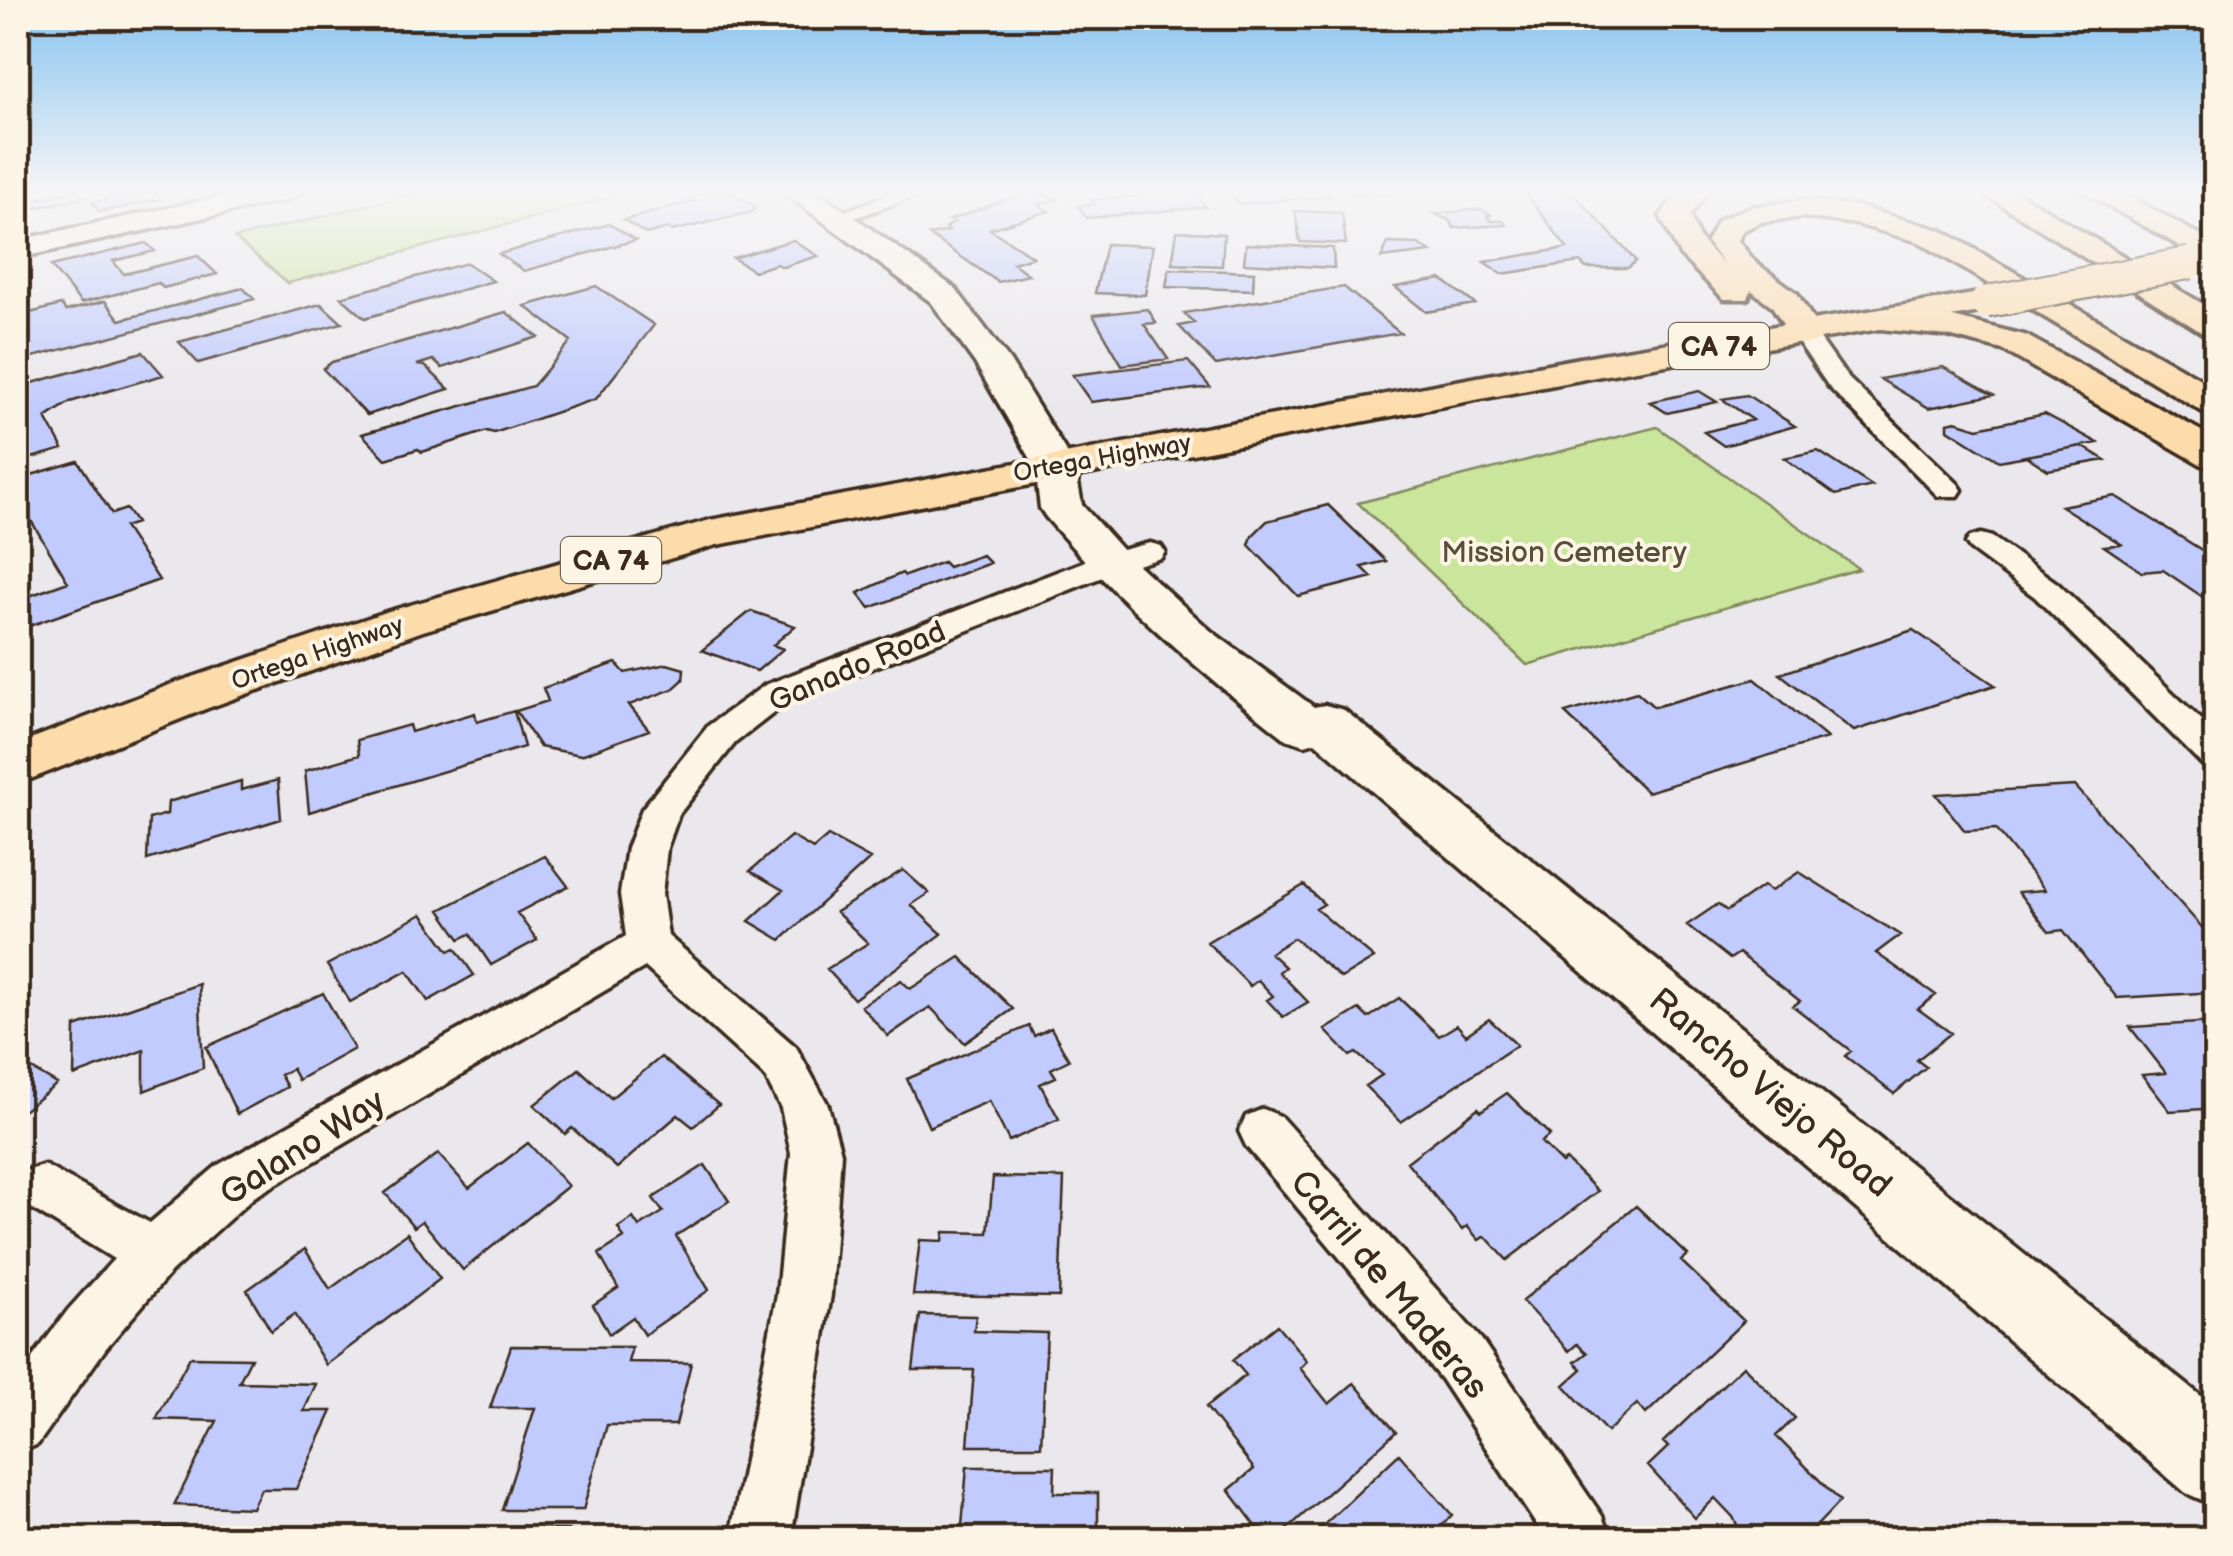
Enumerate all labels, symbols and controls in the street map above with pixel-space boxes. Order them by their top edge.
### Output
road number: CA 74 [1669,323,1769,369]
street label: Ortega Highway [1011,427,1194,489]
park label: Mission Cemetery [1441,535,1687,571]
road number: CA 74 [561,537,661,583]
street label: Ortega Highway [227,609,408,697]
street label: Ganado Road [764,614,951,720]
street label: Rancho Viejo Road [1640,979,1900,1207]
street label: Galano Way [212,1080,393,1216]
street label: Carril de Maderas [1281,1162,1497,1408]

